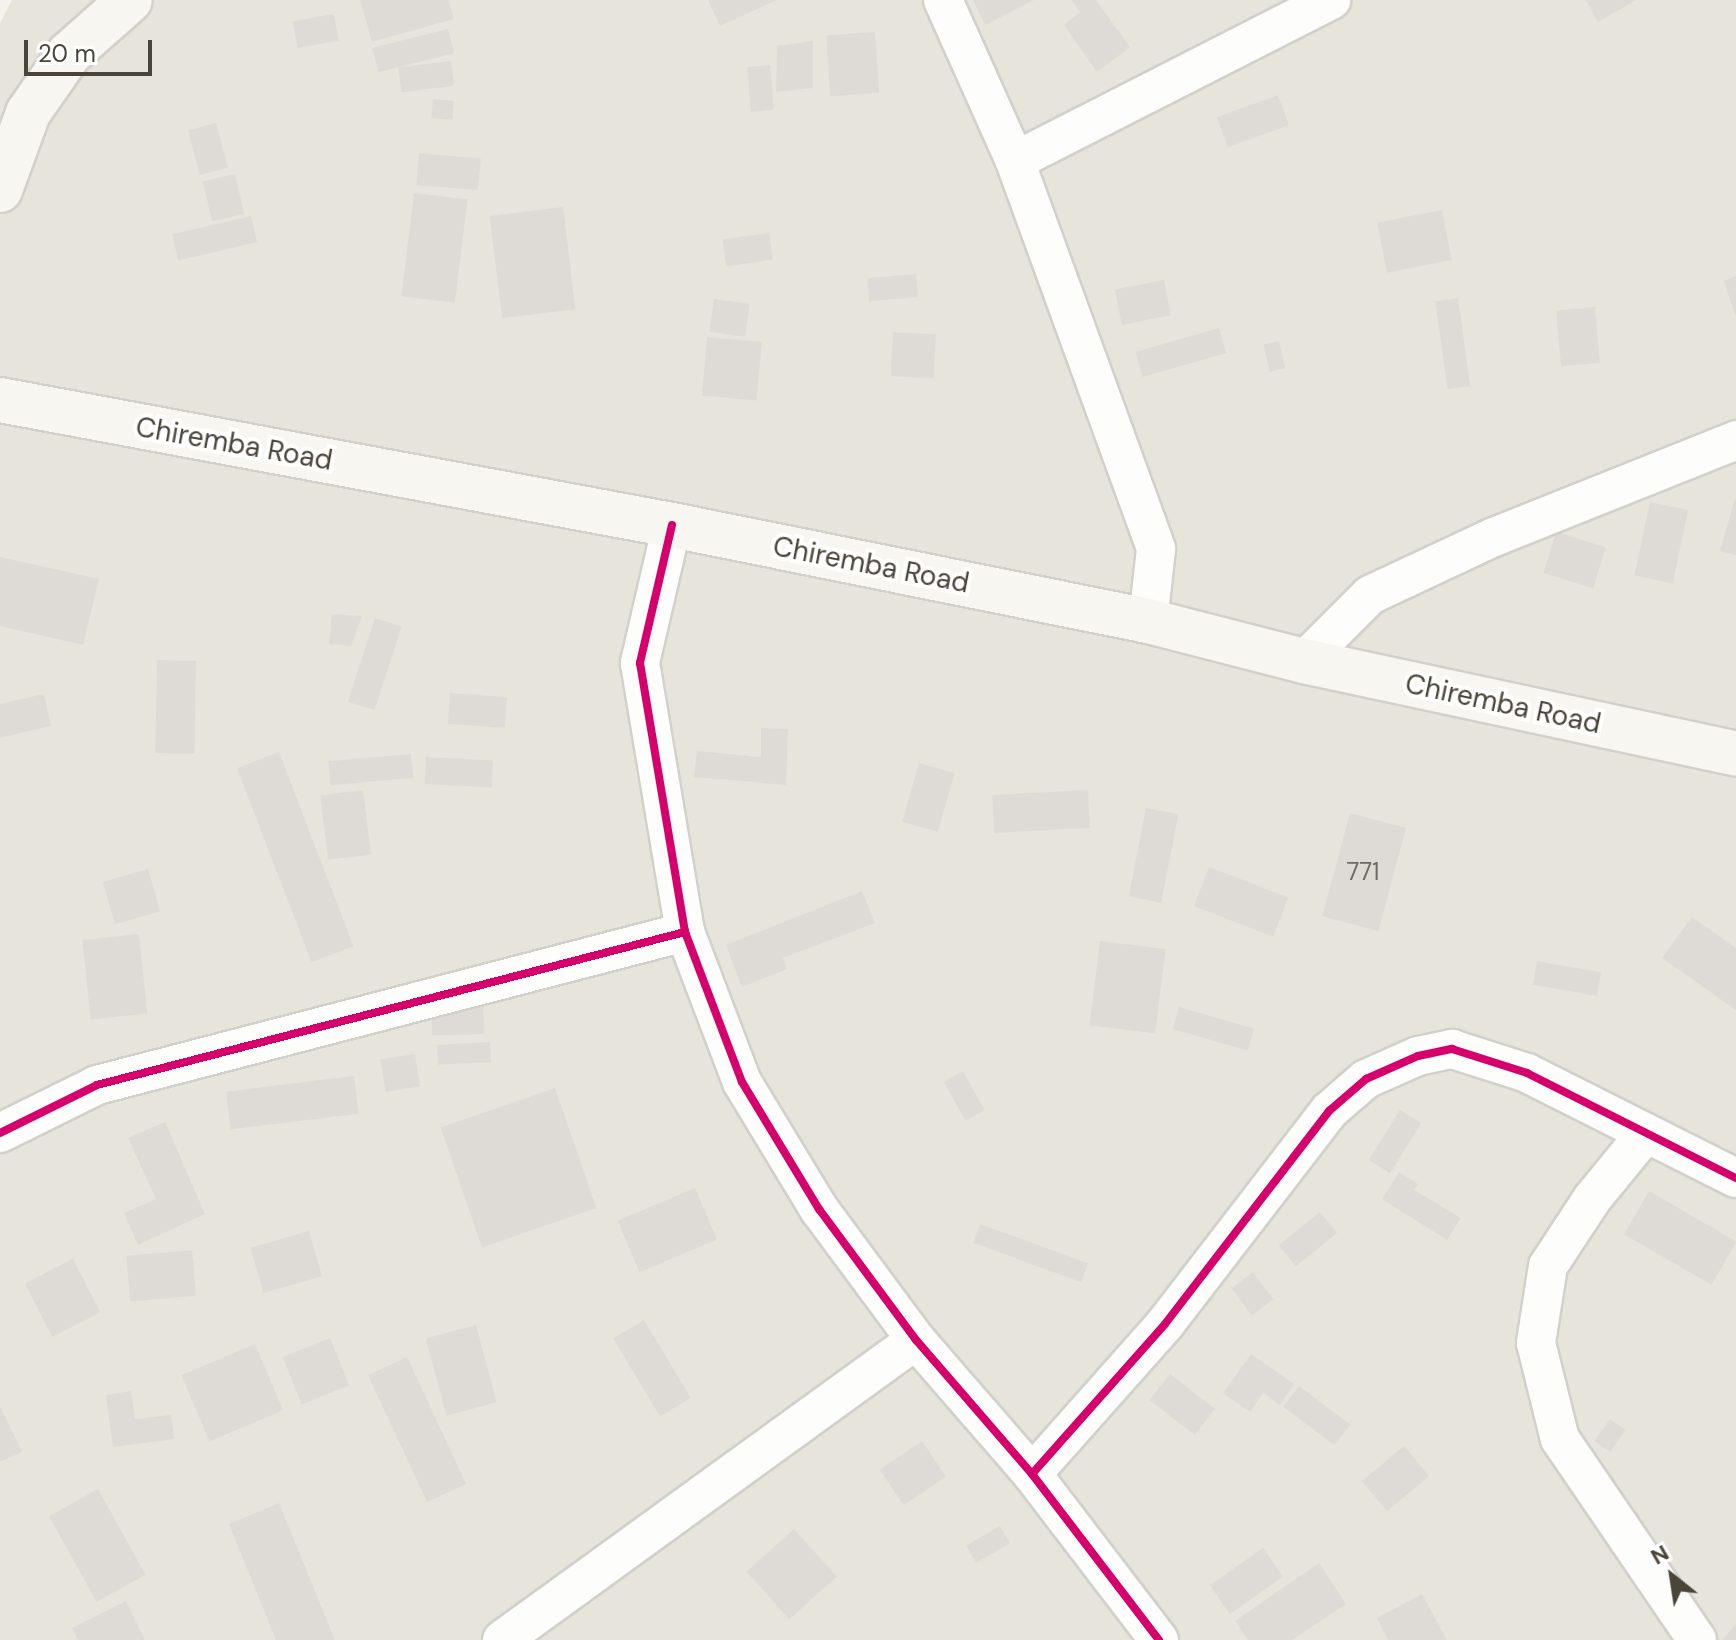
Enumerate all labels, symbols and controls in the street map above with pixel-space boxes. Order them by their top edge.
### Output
scale bar [28,24,156,74]
text: 20 m [38,38,96,69]
street label: Chiremba Road [133,410,335,478]
street label: Chiremba Road [770,530,972,600]
street label: Chiremba Road [1402,667,1604,741]
house number: 771 [1346,858,1380,886]
north arrow [1632,1536,1712,1616]
text: N [1646,1538,1674,1571]

